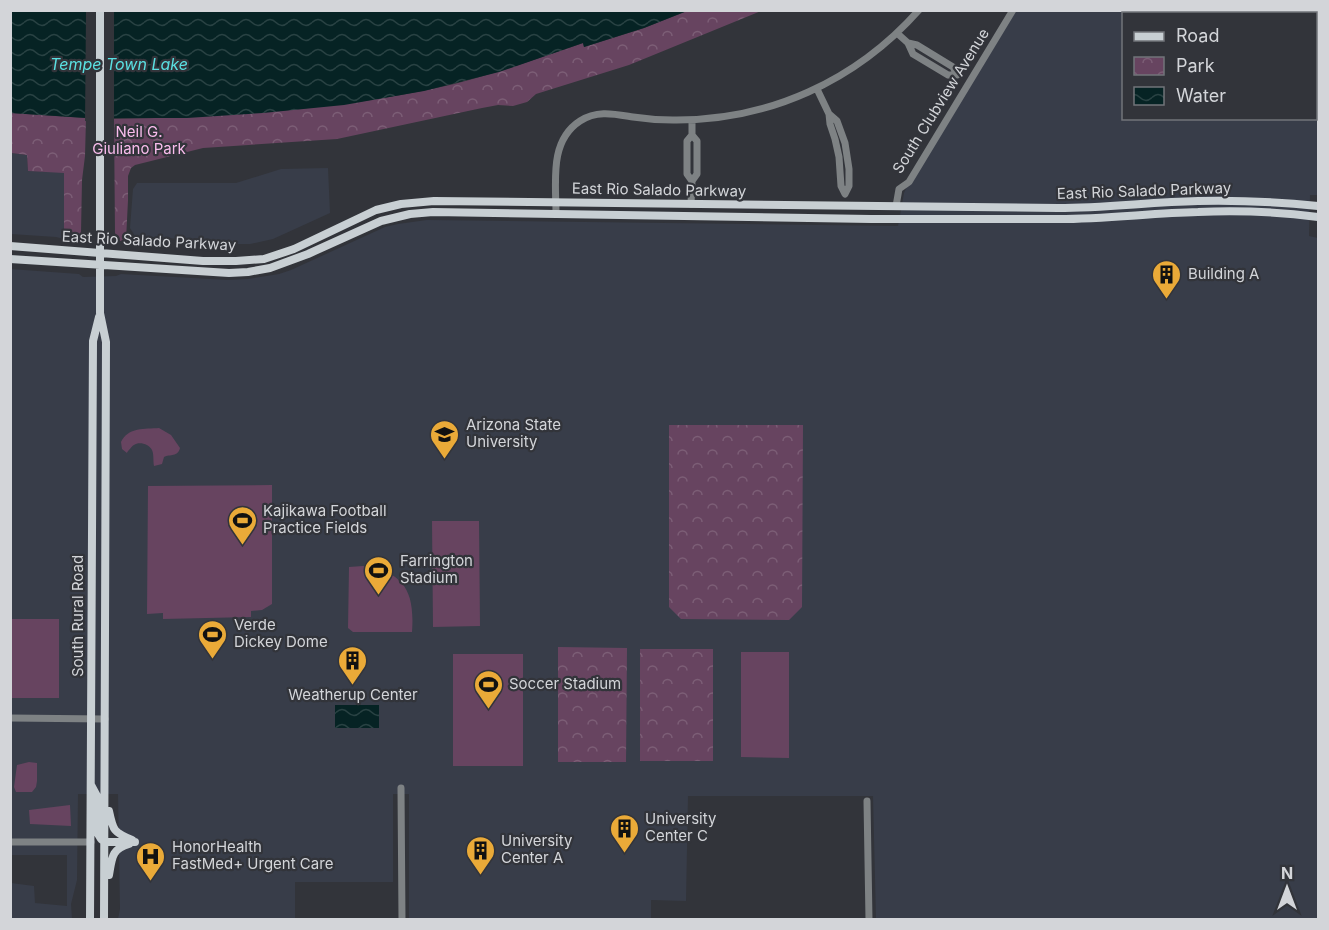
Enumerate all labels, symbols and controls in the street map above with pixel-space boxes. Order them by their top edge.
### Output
legend [1122,12,1317,120]
street label: South Clubview Avenue [888,25,993,177]
text: Road [1176,25,1219,46]
water label: Tempe Town Lake [50,54,188,74]
text: Park [1176,55,1215,76]
text: Water [1176,85,1226,106]
park label: Neil G. Giuliano Park [92,122,187,158]
street label: East Rio Salado Parkway [572,178,747,201]
street label: East Rio Salado Parkway [1056,178,1232,203]
street label: East Rio Salado Parkway [61,226,237,255]
building icon: Building A [1151,258,1183,300]
place label: Building A [1188,264,1259,283]
place label: Arizona State University [466,415,561,451]
school or university icon: Arizona State University [429,418,461,460]
place label: Kajikawa Football Practice Fields [263,501,387,537]
sports icon: Kajikawa Football Practice Fields [226,504,258,546]
place label: Farrington Stadium [400,551,473,587]
sports icon: Farrington Stadium [363,554,395,596]
street label: South Rural Road [68,555,87,677]
place label: Verde Dickey Dome [234,615,328,651]
sports icon: Verde Dickey Dome [197,618,229,660]
building icon: Weatherup Center [337,644,369,686]
sports icon: Soccer Stadium [472,668,504,710]
place label: Soccer Stadium [509,674,621,693]
place label: Weatherup Center [288,685,418,704]
place label: University Center C [645,809,717,845]
building icon: University Center C [608,812,640,854]
place label: University Center A [501,831,573,867]
building icon: University Center A [464,834,496,876]
place label: HonorHealth FastMed+ Urgent Care [172,837,333,873]
hospital icon: HonorHealth FastMed+ Urgent Care [135,840,167,882]
north arrow [1257,858,1317,918]
text: N [1281,863,1293,883]

